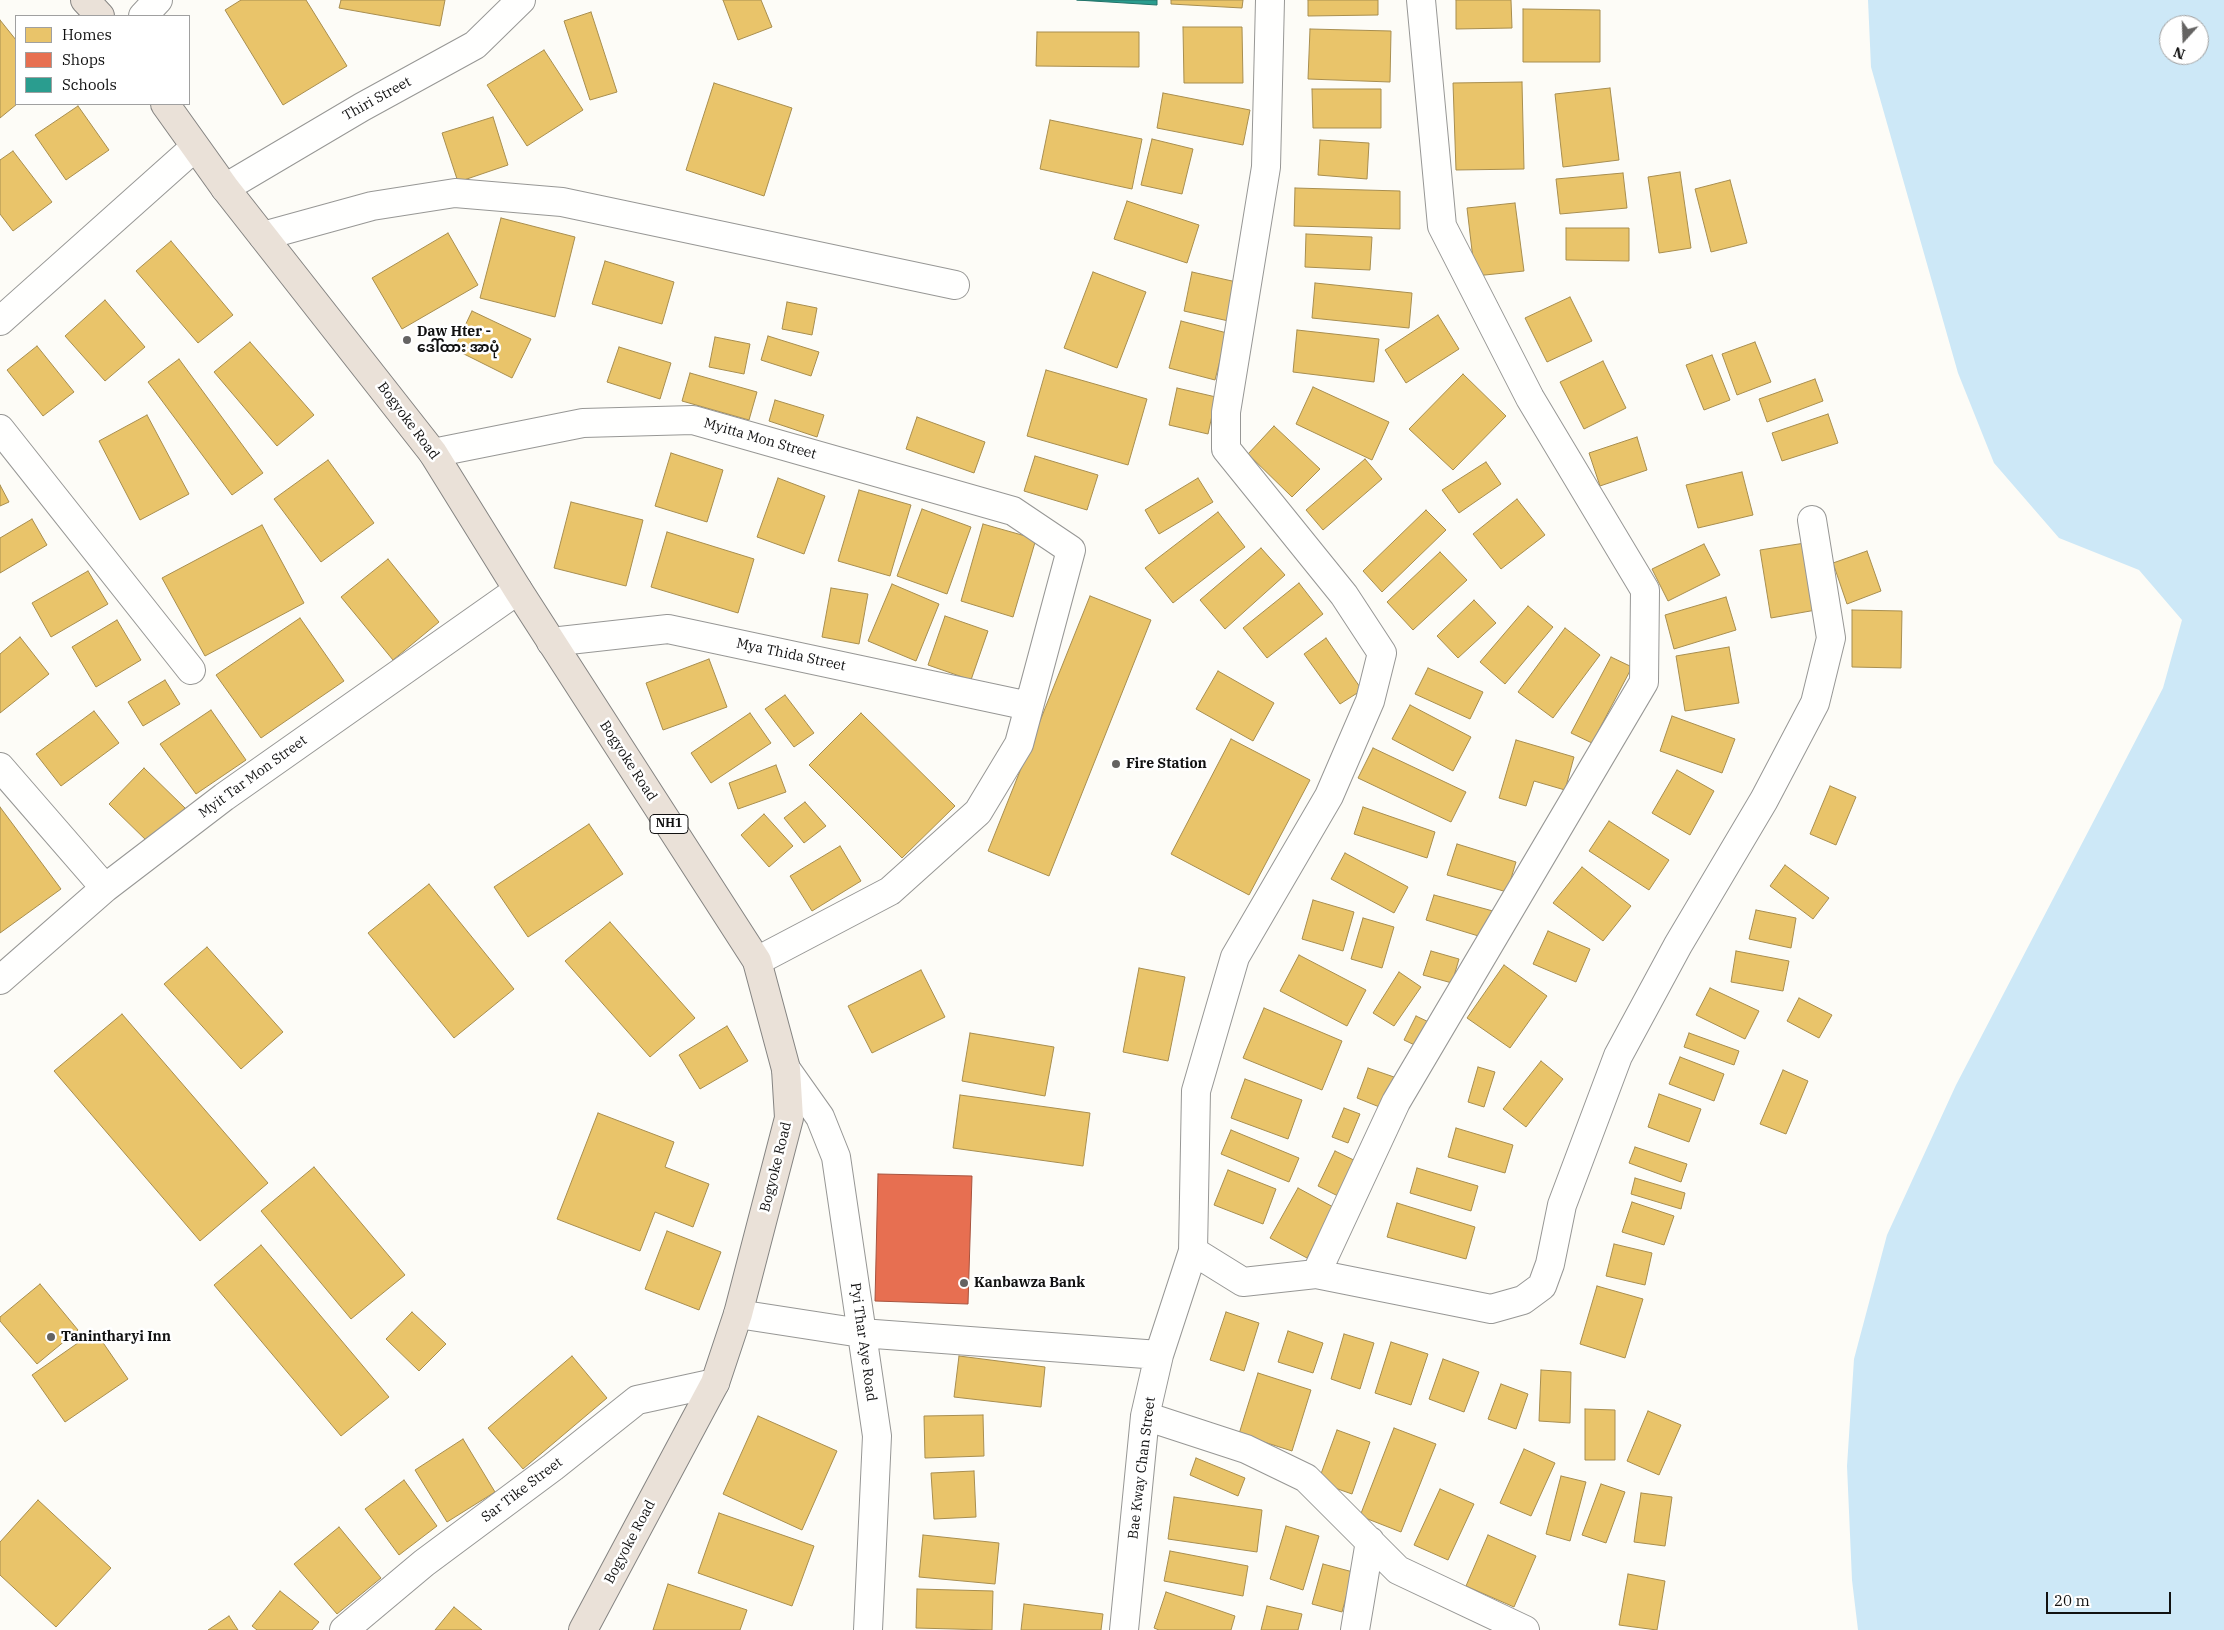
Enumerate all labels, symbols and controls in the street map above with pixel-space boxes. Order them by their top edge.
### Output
legend [15,15,190,105]
north arrow [2159,15,2209,65]
text: Homes [62,25,112,44]
text: N [2171,43,2188,64]
text: Shops [62,50,105,69]
street label: Thiri Street [340,73,414,125]
text: Schools [62,75,117,94]
place label: Daw Hter - ဒေါ်ထား အာပုံ [417,324,499,357]
marker: Daw Hter - ဒေါ်ထား အာပုံ [401,334,413,346]
street label: Bogyoke Road [373,379,443,463]
street label: Myitta Mon Street [702,415,818,463]
street label: Mya Thida Street [735,635,847,675]
street label: Bogyoke Road [596,718,660,804]
street label: Myit Tar Mon Street [196,732,310,822]
place label: Fire Station [1126,756,1207,772]
marker: Fire Station [1110,758,1122,770]
road number: NH1 [650,814,688,834]
street label: Bogyoke Road [757,1120,795,1214]
place label: Kanbawza Bank [974,1275,1085,1291]
marker: Kanbawza Bank [958,1277,970,1289]
street label: Pyi Thar Aye Road [846,1281,880,1403]
place label: Tanintharyi Inn [61,1329,171,1345]
marker: Tanintharyi Inn [45,1331,57,1343]
street label: Bae Kway Chan Street [1125,1396,1159,1540]
street label: Sar Tike Street [478,1454,566,1526]
street label: Bogyoke Road [601,1497,659,1587]
scale bar [2049,1582,2174,1614]
text: 20 m [2054,1591,2090,1610]

